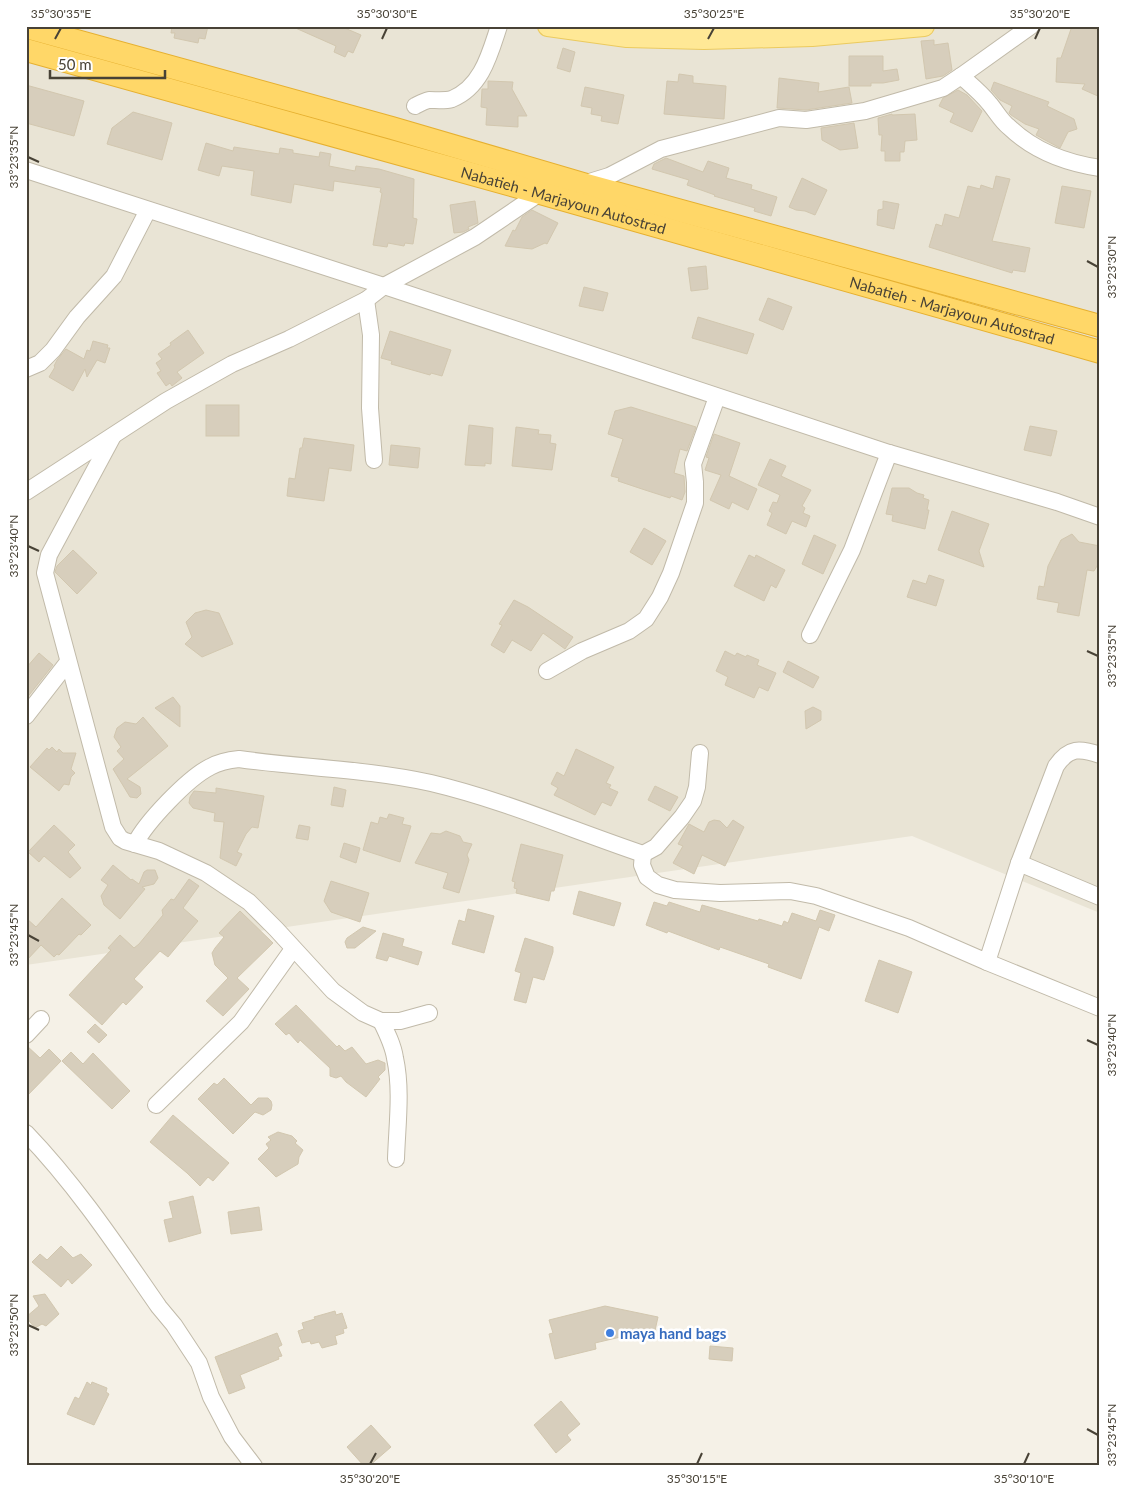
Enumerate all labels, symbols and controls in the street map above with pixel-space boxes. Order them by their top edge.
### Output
text: 35°30'35"E [31,6,91,21]
text: 35°30'30"E [357,6,417,21]
text: 35°30'25"E [684,6,744,21]
text: 35°30'20"E [1010,6,1070,21]
scale bar [50,48,165,80]
text: 50 m [58,55,92,73]
text: 33°23'35"N [6,126,21,188]
street label: Nabatieh - Marjayoun Autostrad [459,162,668,237]
text: 33°23'30"N [1104,236,1119,298]
street label: Nabatieh - Marjayoun Autostrad [848,272,1057,348]
text: 33°23'40"N [6,515,21,577]
text: 33°23'35"N [1104,625,1119,687]
text: 33°23'45"N [6,904,21,966]
text: 33°23'40"N [1104,1014,1119,1076]
text: 33°23'50"N [6,1294,21,1356]
place label: maya hand bags [620,1324,727,1342]
marker: maya hand bags [604,1327,616,1339]
text: 33°23'45"N [1104,1404,1119,1466]
text: 35°30'20"E [340,1471,400,1486]
text: 35°30'15"E [667,1471,727,1486]
text: 35°30'10"E [994,1471,1054,1486]

